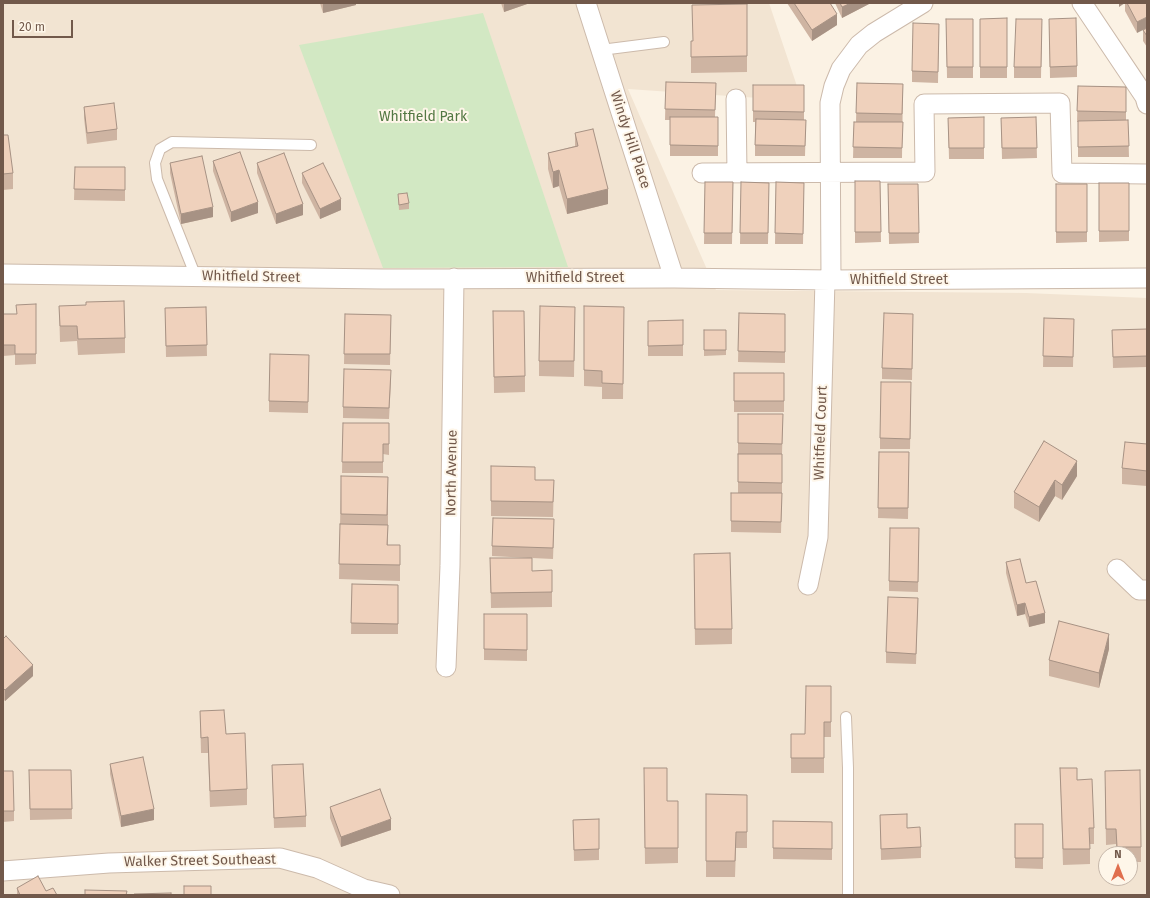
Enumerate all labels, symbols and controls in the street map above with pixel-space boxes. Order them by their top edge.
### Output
scale bar [14,12,75,38]
text: 20 m [19,20,45,34]
street label: Windy Hill Place [606,89,654,191]
park label: Whitfield Park [379,109,467,125]
street label: Whitfield Street [202,268,300,286]
street label: Whitfield Street [526,270,624,286]
street label: Whitfield Street [850,272,948,288]
street label: Whitfield Court [811,385,831,481]
street label: North Avenue [443,430,461,516]
north arrow [1098,846,1138,886]
text: N [1114,848,1122,861]
street label: Walker Street Southeast [124,851,276,871]

